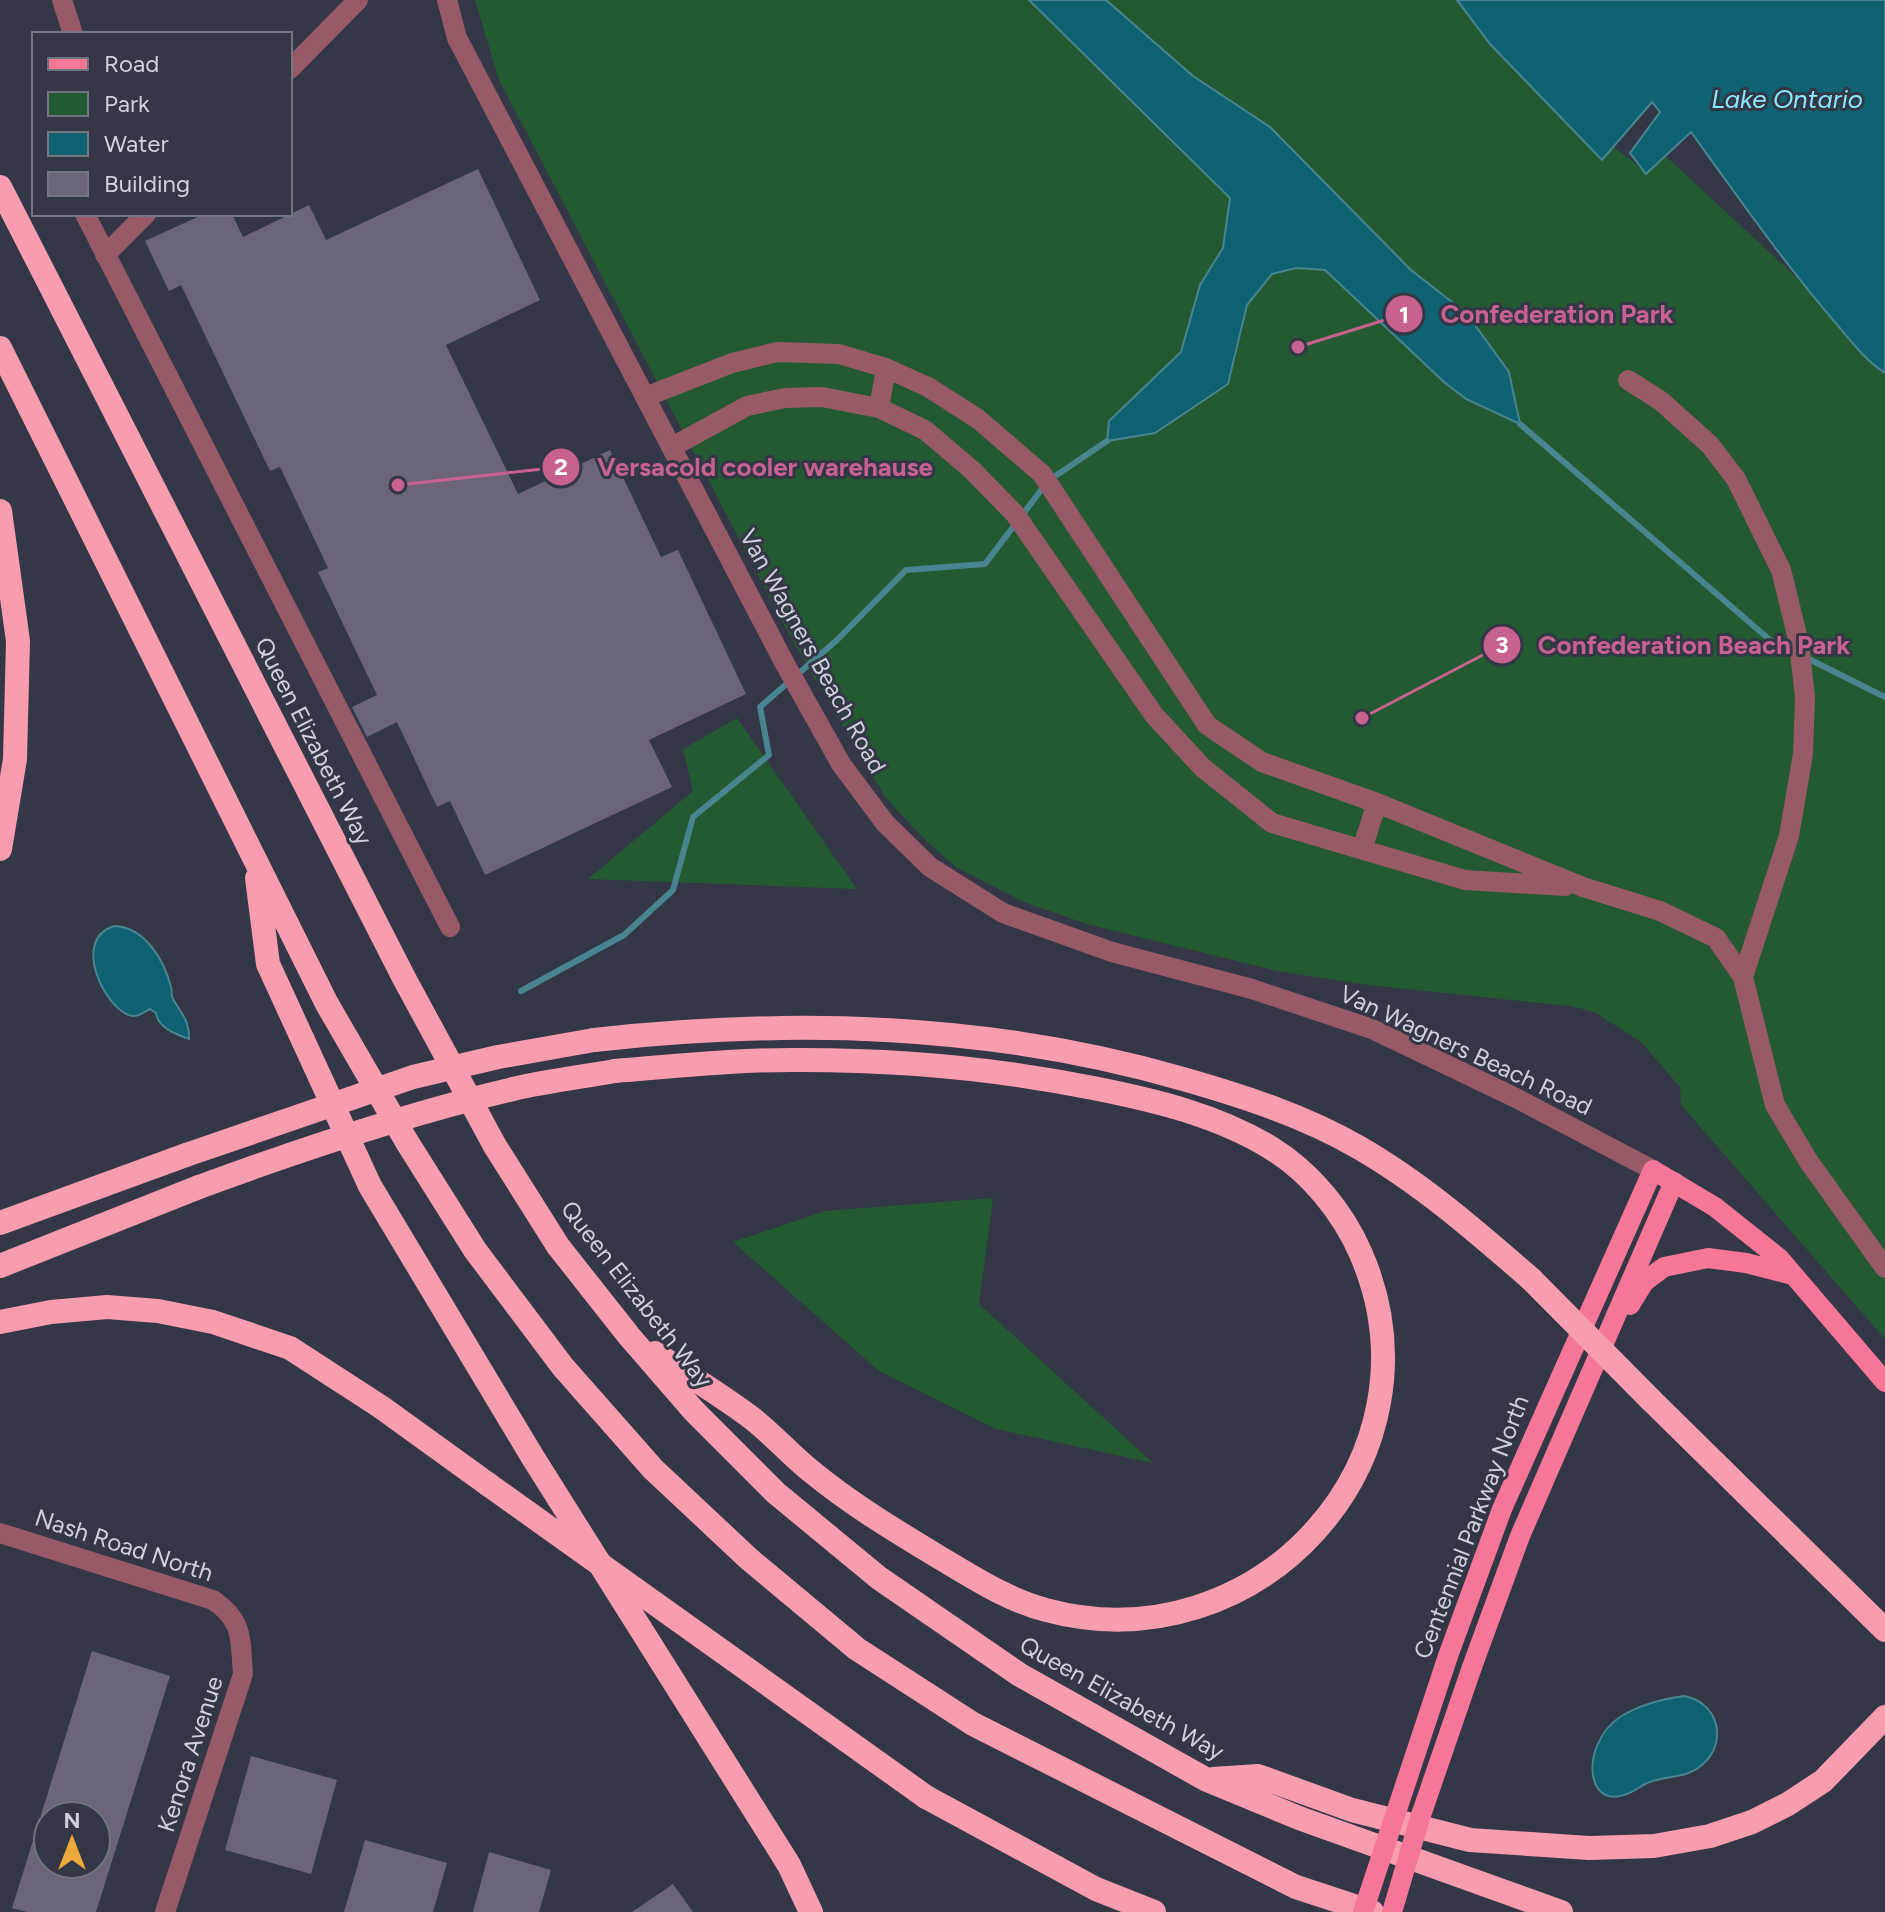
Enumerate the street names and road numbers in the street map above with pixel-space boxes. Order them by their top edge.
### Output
street label: Van Wagners Beach Road [734,524,892,778]
street label: Queen Elizabeth Way [249,632,379,850]
street label: Van Wagners Beach Road [1335,979,1597,1121]
street label: Queen Elizabeth Way [555,1195,719,1393]
street label: Centennial Parkway North [1407,1391,1535,1663]
street label: Nash Road North [31,1503,217,1587]
street label: Queen Elizabeth Way [1015,1630,1230,1766]
street label: Kenora Avenue [151,1672,229,1836]

